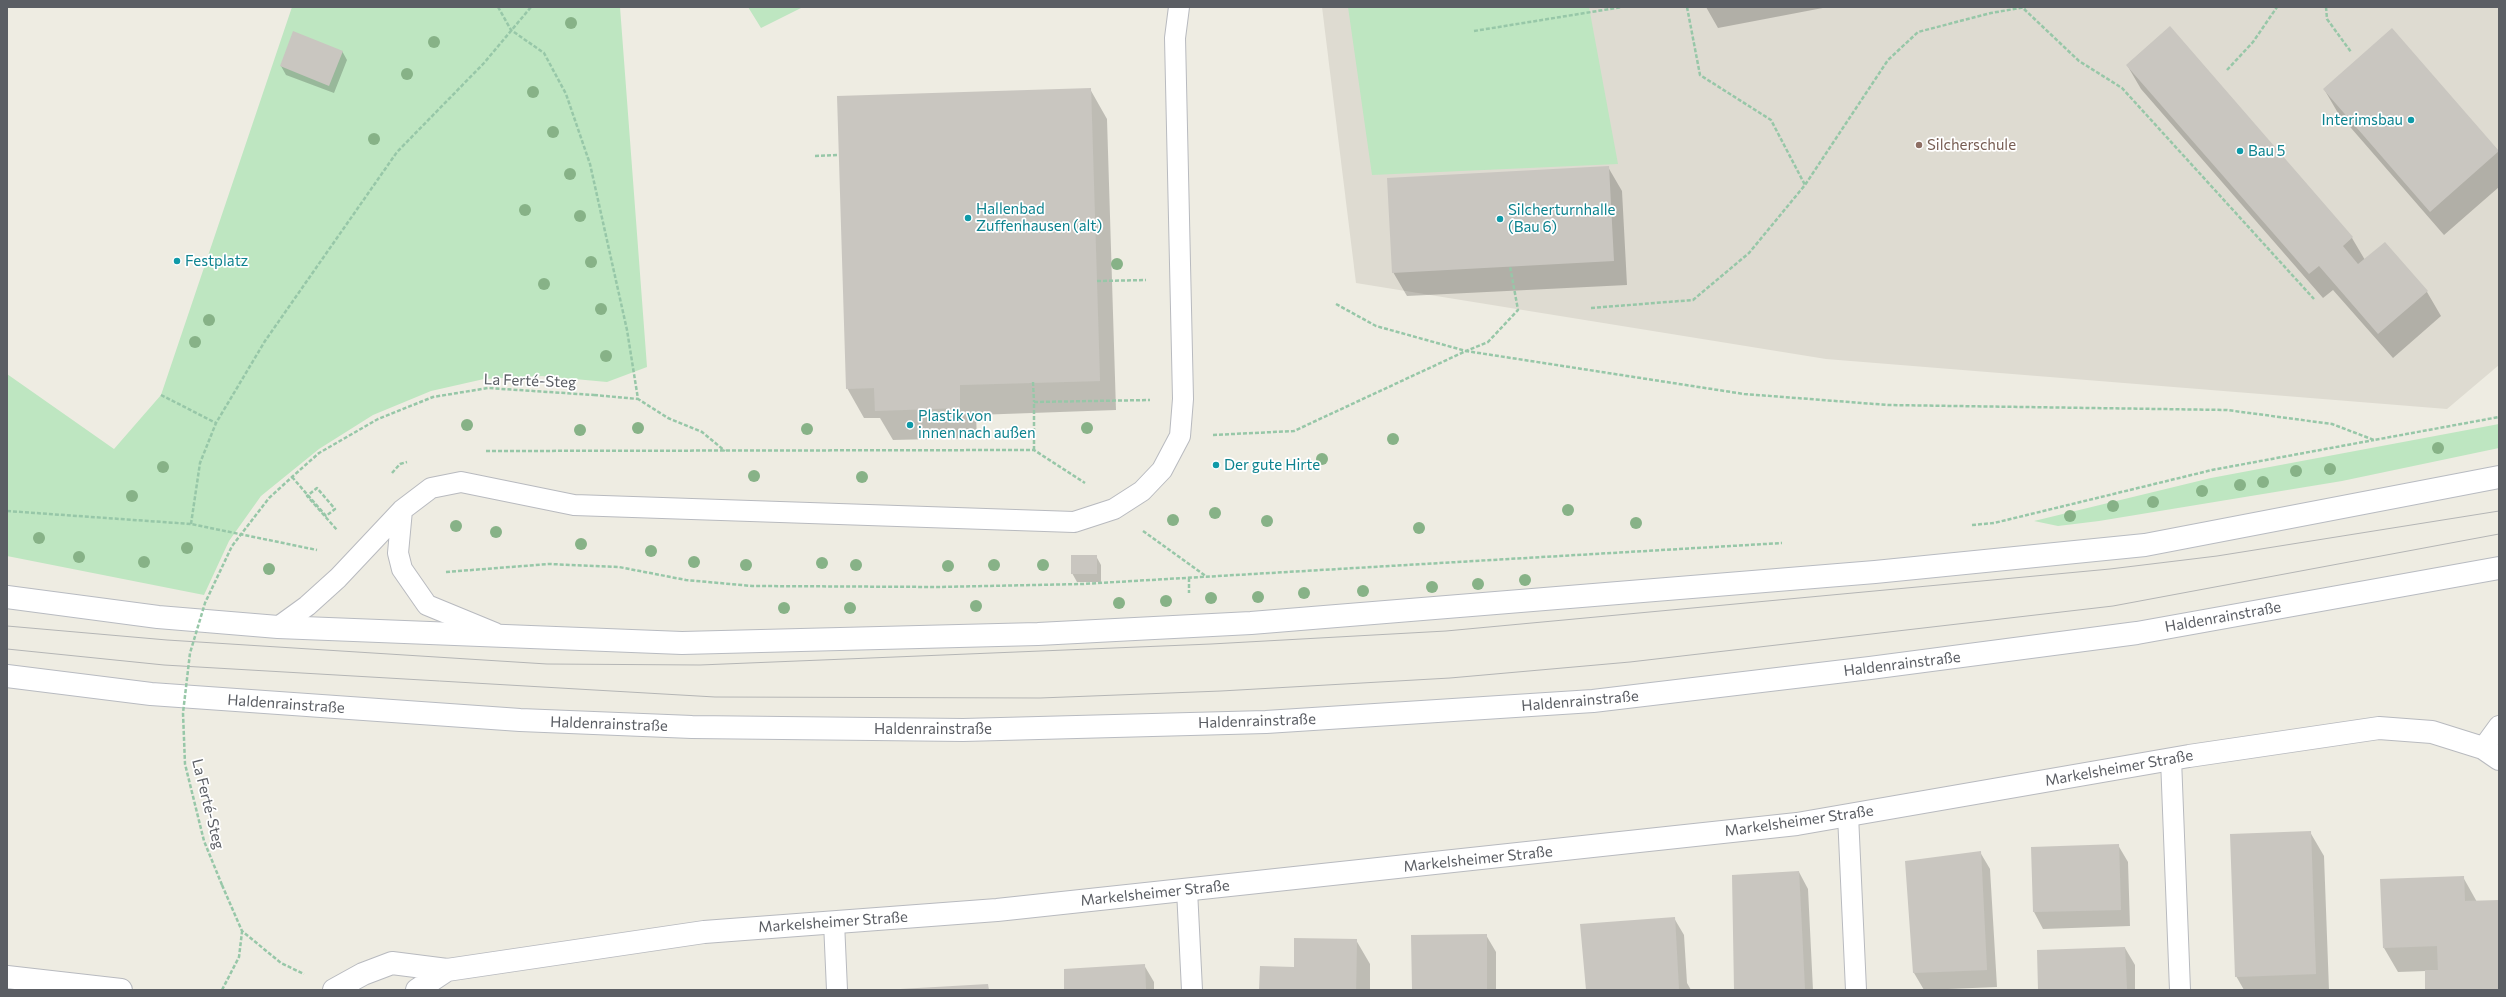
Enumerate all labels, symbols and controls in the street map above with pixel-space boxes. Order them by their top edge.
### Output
place label: Interimsbau [2321,111,2403,129]
marker: Interimsbau [2406,115,2416,125]
place label: Silcherschule [1927,136,2016,154]
marker: Silcherschule [1914,140,1924,150]
place label: Bau 5 [2248,142,2285,160]
marker: Bau 5 [2235,146,2245,156]
place label: Hallenbad Zuffenhausen (alt) [976,200,1102,235]
place label: Silcherturnhalle (Bau 6) [1508,201,1615,236]
marker: Hallenbad Zuffenhausen (alt) [963,213,973,223]
marker: Silcherturnhalle (Bau 6) [1495,214,1505,224]
place label: Festplatz [185,252,248,270]
marker: Festplatz [172,256,182,266]
street label: La Ferté-Steg [483,370,577,392]
place label: Plastik von innen nach außen [918,407,1036,442]
marker: Plastik von innen nach außen [905,420,915,430]
place label: Der gute Hirte [1224,456,1320,474]
marker: Der gute Hirte [1211,460,1221,470]
street label: Haldenrainstraße [2163,598,2283,636]
street label: Haldenrainstraße [1842,648,1962,680]
street label: Haldenrainstraße [1521,687,1639,715]
street label: Haldenrainstraße [227,691,345,717]
street label: Haldenrainstraße [1198,710,1316,732]
street label: Haldenrainstraße [550,713,668,735]
street label: Haldenrainstraße [874,720,992,738]
street label: Markelsheimer Straße [2044,746,2194,790]
street label: La Ferté-Steg [188,757,228,851]
street label: Markelsheimer Straße [1723,802,1875,840]
street label: Markelsheimer Straße [1402,842,1554,876]
street label: Markelsheimer Straße [1079,876,1231,910]
street label: Markelsheimer Straße [758,908,908,936]

